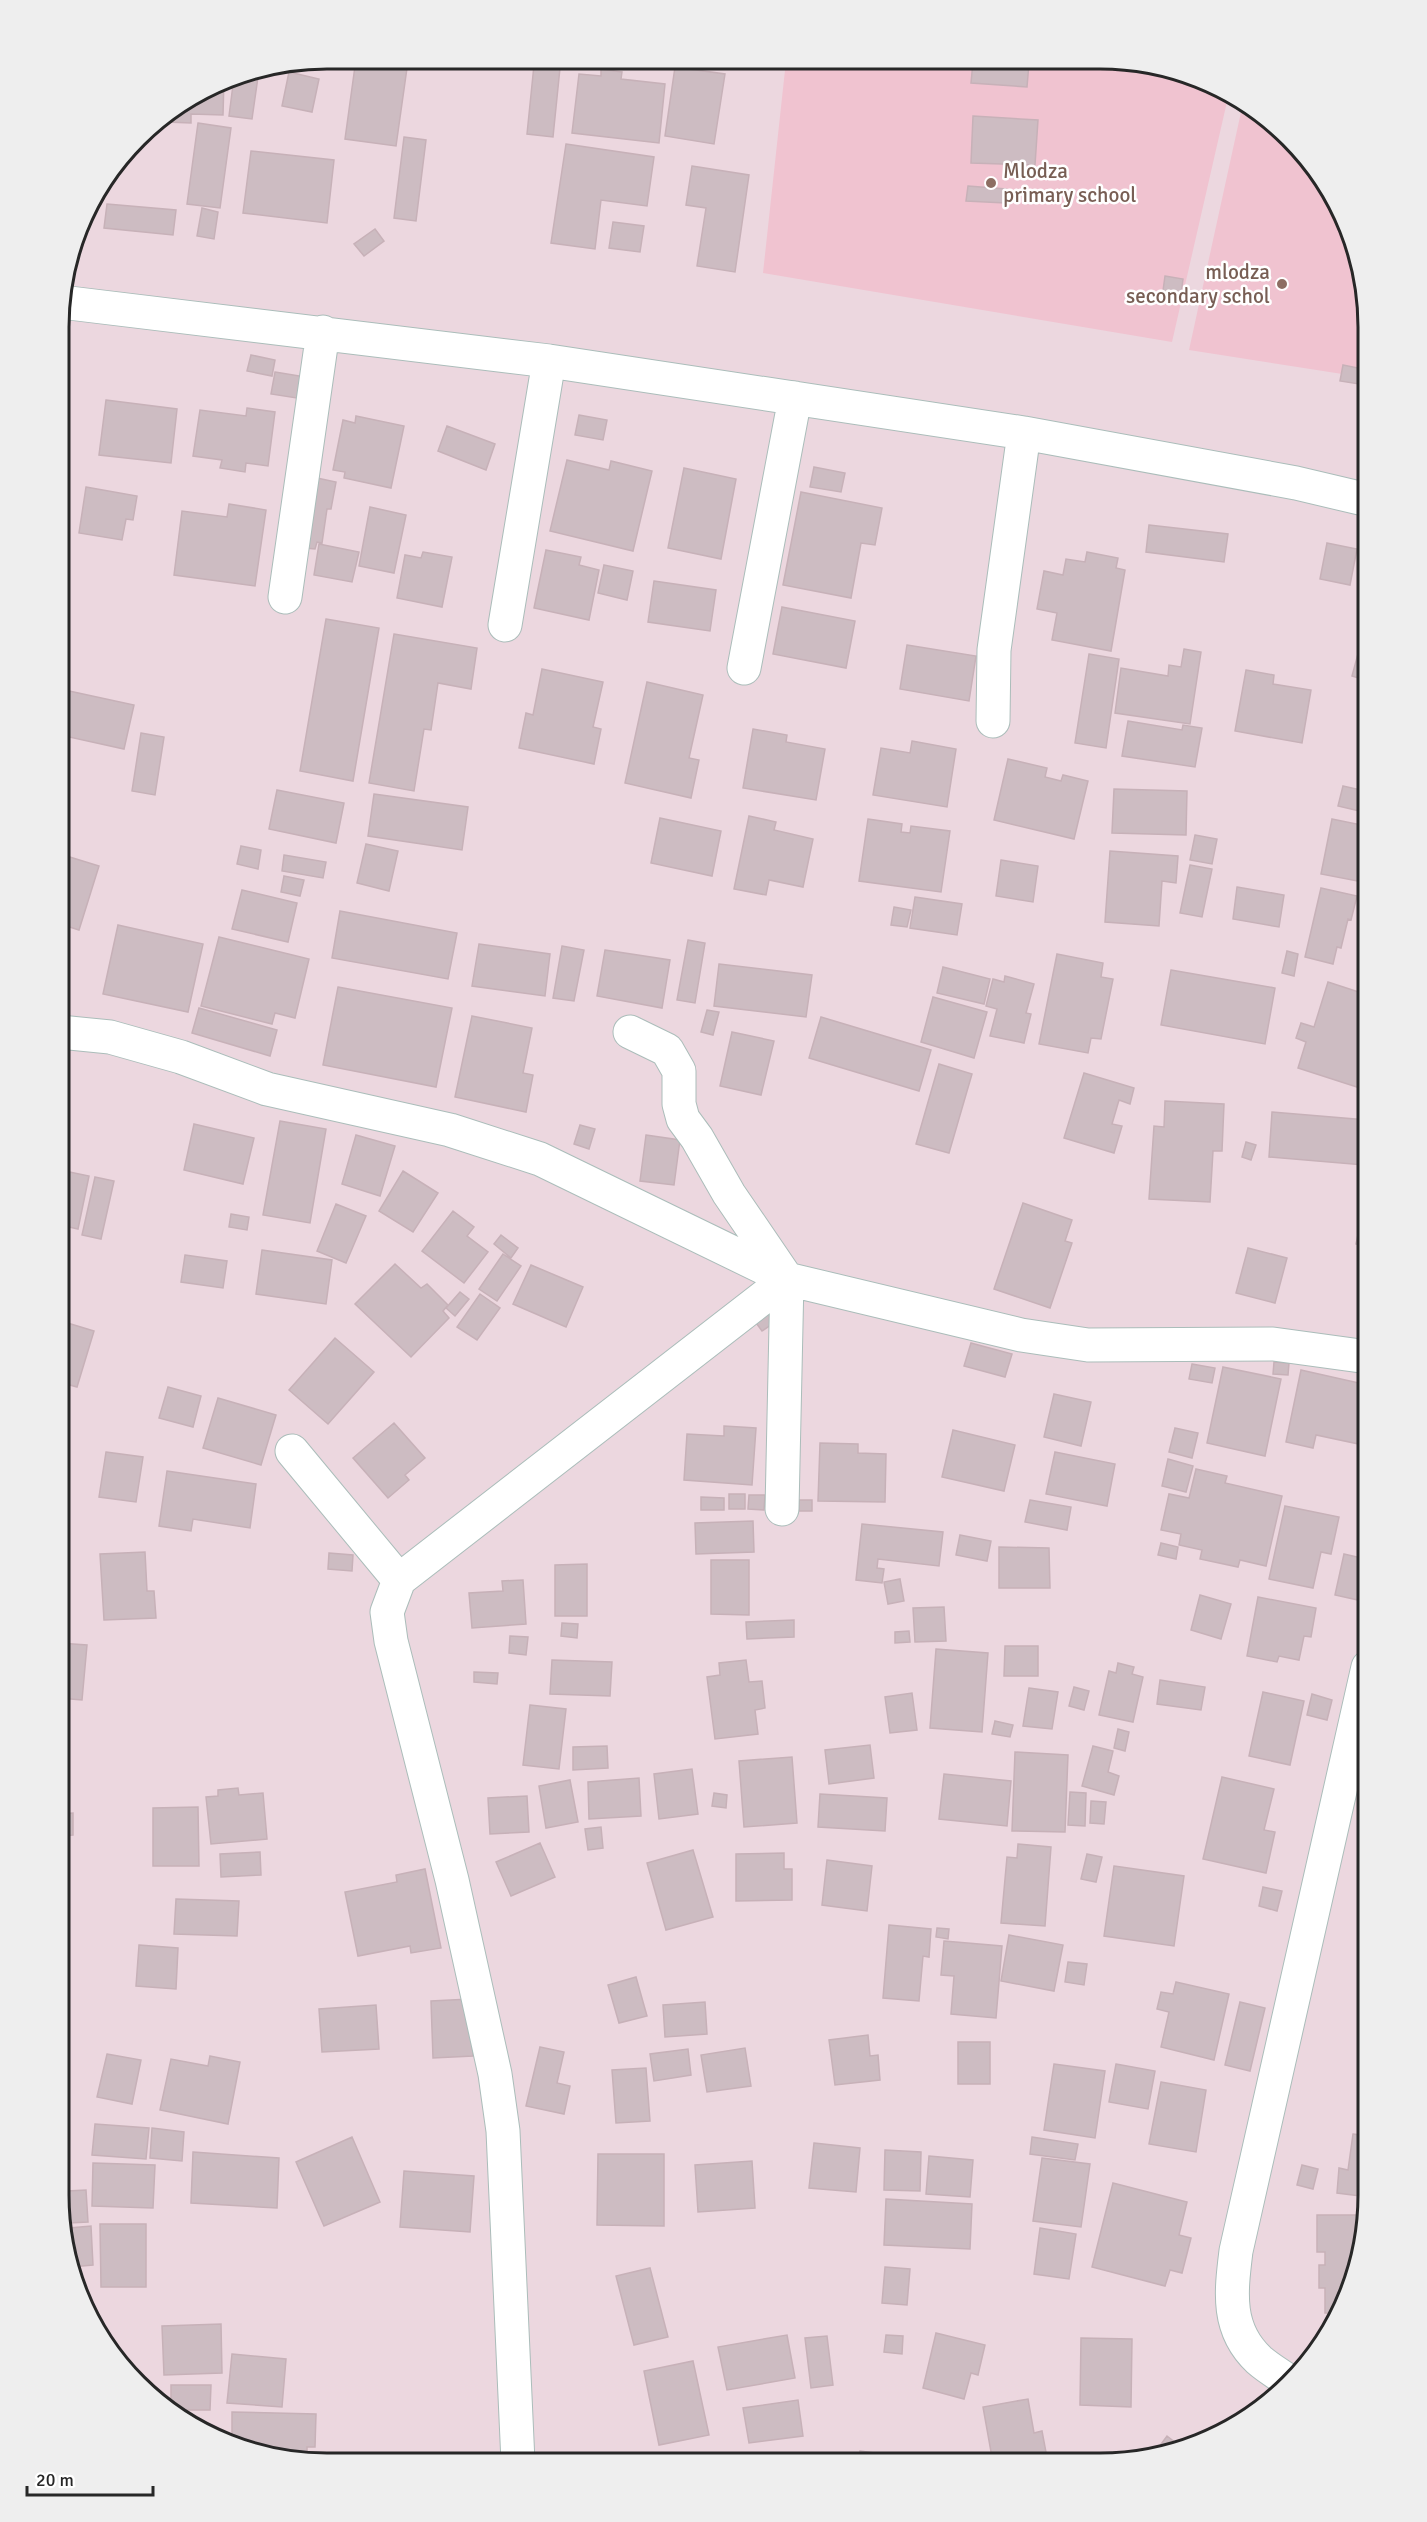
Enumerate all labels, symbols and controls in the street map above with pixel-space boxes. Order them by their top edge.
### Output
place label: Mlodza primary school [1003,158,1137,208]
marker: Mlodza primary school [984,176,998,190]
place label: mlodza secondary schol [1126,259,1270,309]
marker: mlodza secondary schol [1275,277,1289,291]
scale bar [27,2459,153,2497]
text: 20 m [36,2469,74,2491]

